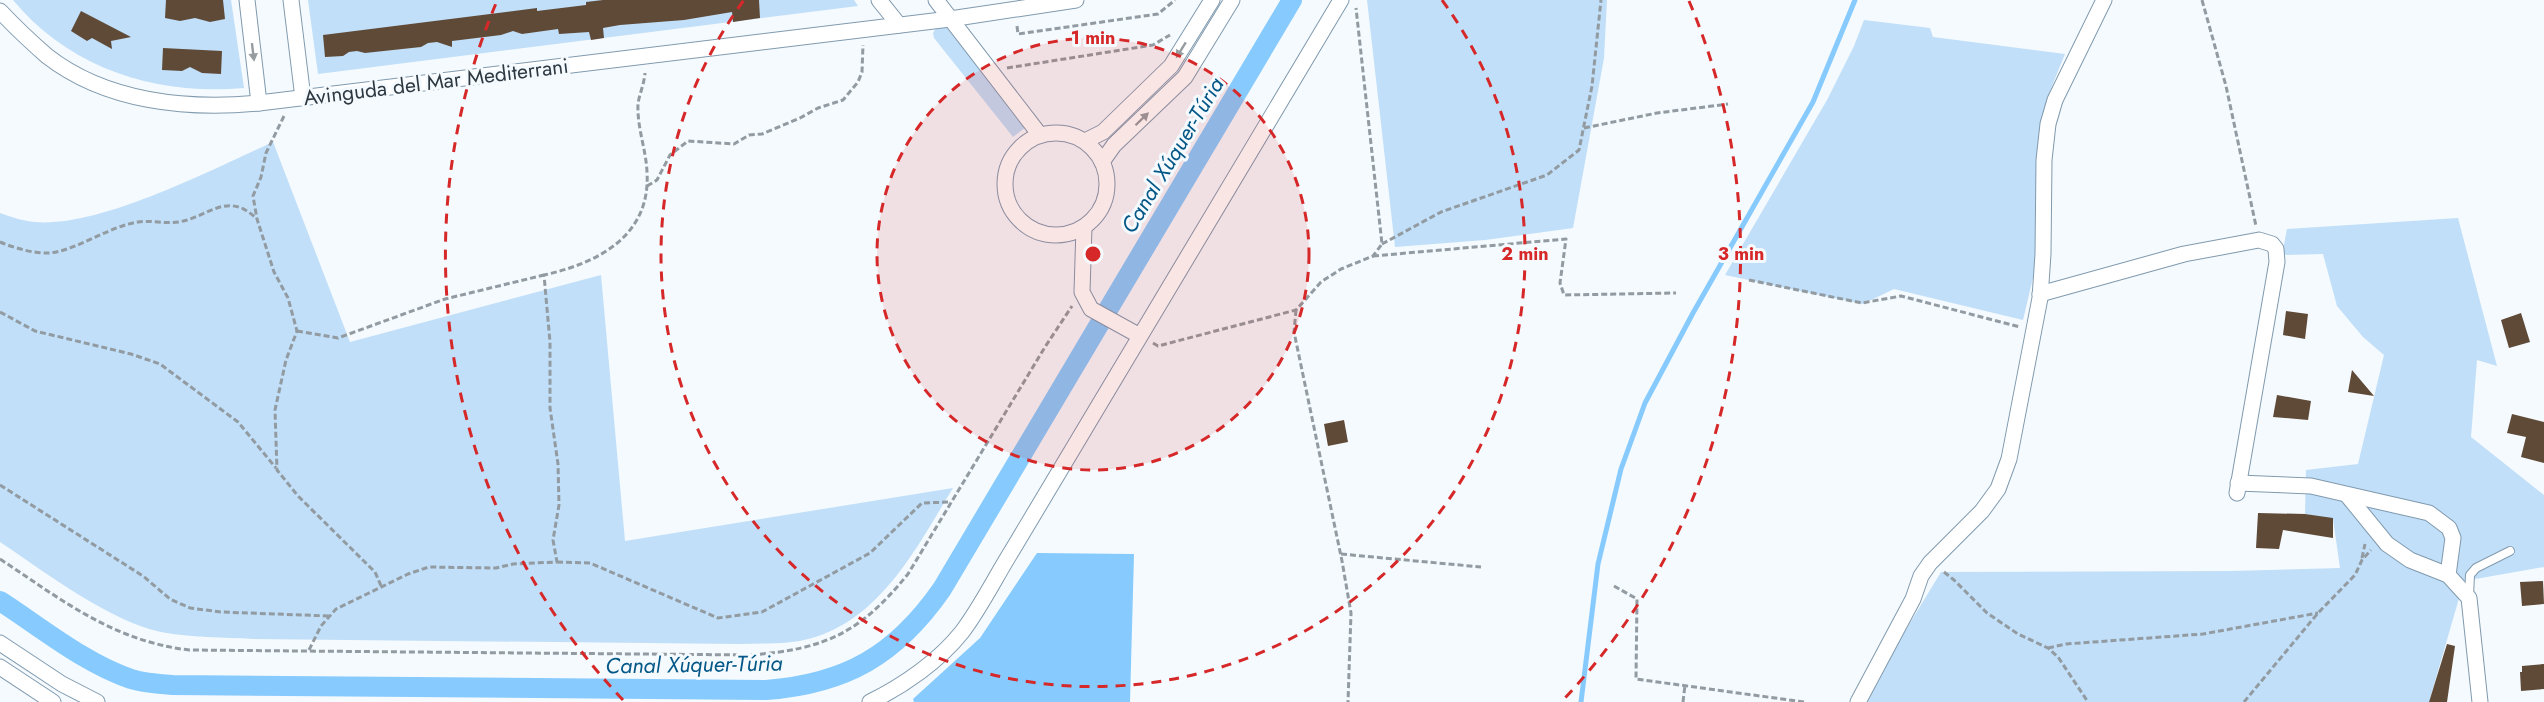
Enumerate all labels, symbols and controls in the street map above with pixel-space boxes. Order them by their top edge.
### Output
text: 1 min [1071,25,1115,51]
one-way arrow [248,42,258,61]
one-way arrow [1176,42,1187,58]
street label: Avinguda del Mar Mediterrani [302,51,570,113]
water label: Canal Xúquer-Túria [1113,71,1231,239]
one-way arrow [1134,112,1149,126]
text: 2 min [1501,241,1549,267]
text: 3 min [1718,241,1764,267]
centre of rings [1083,244,1103,264]
water label: Canal Xúquer-Túria [605,646,783,682]

